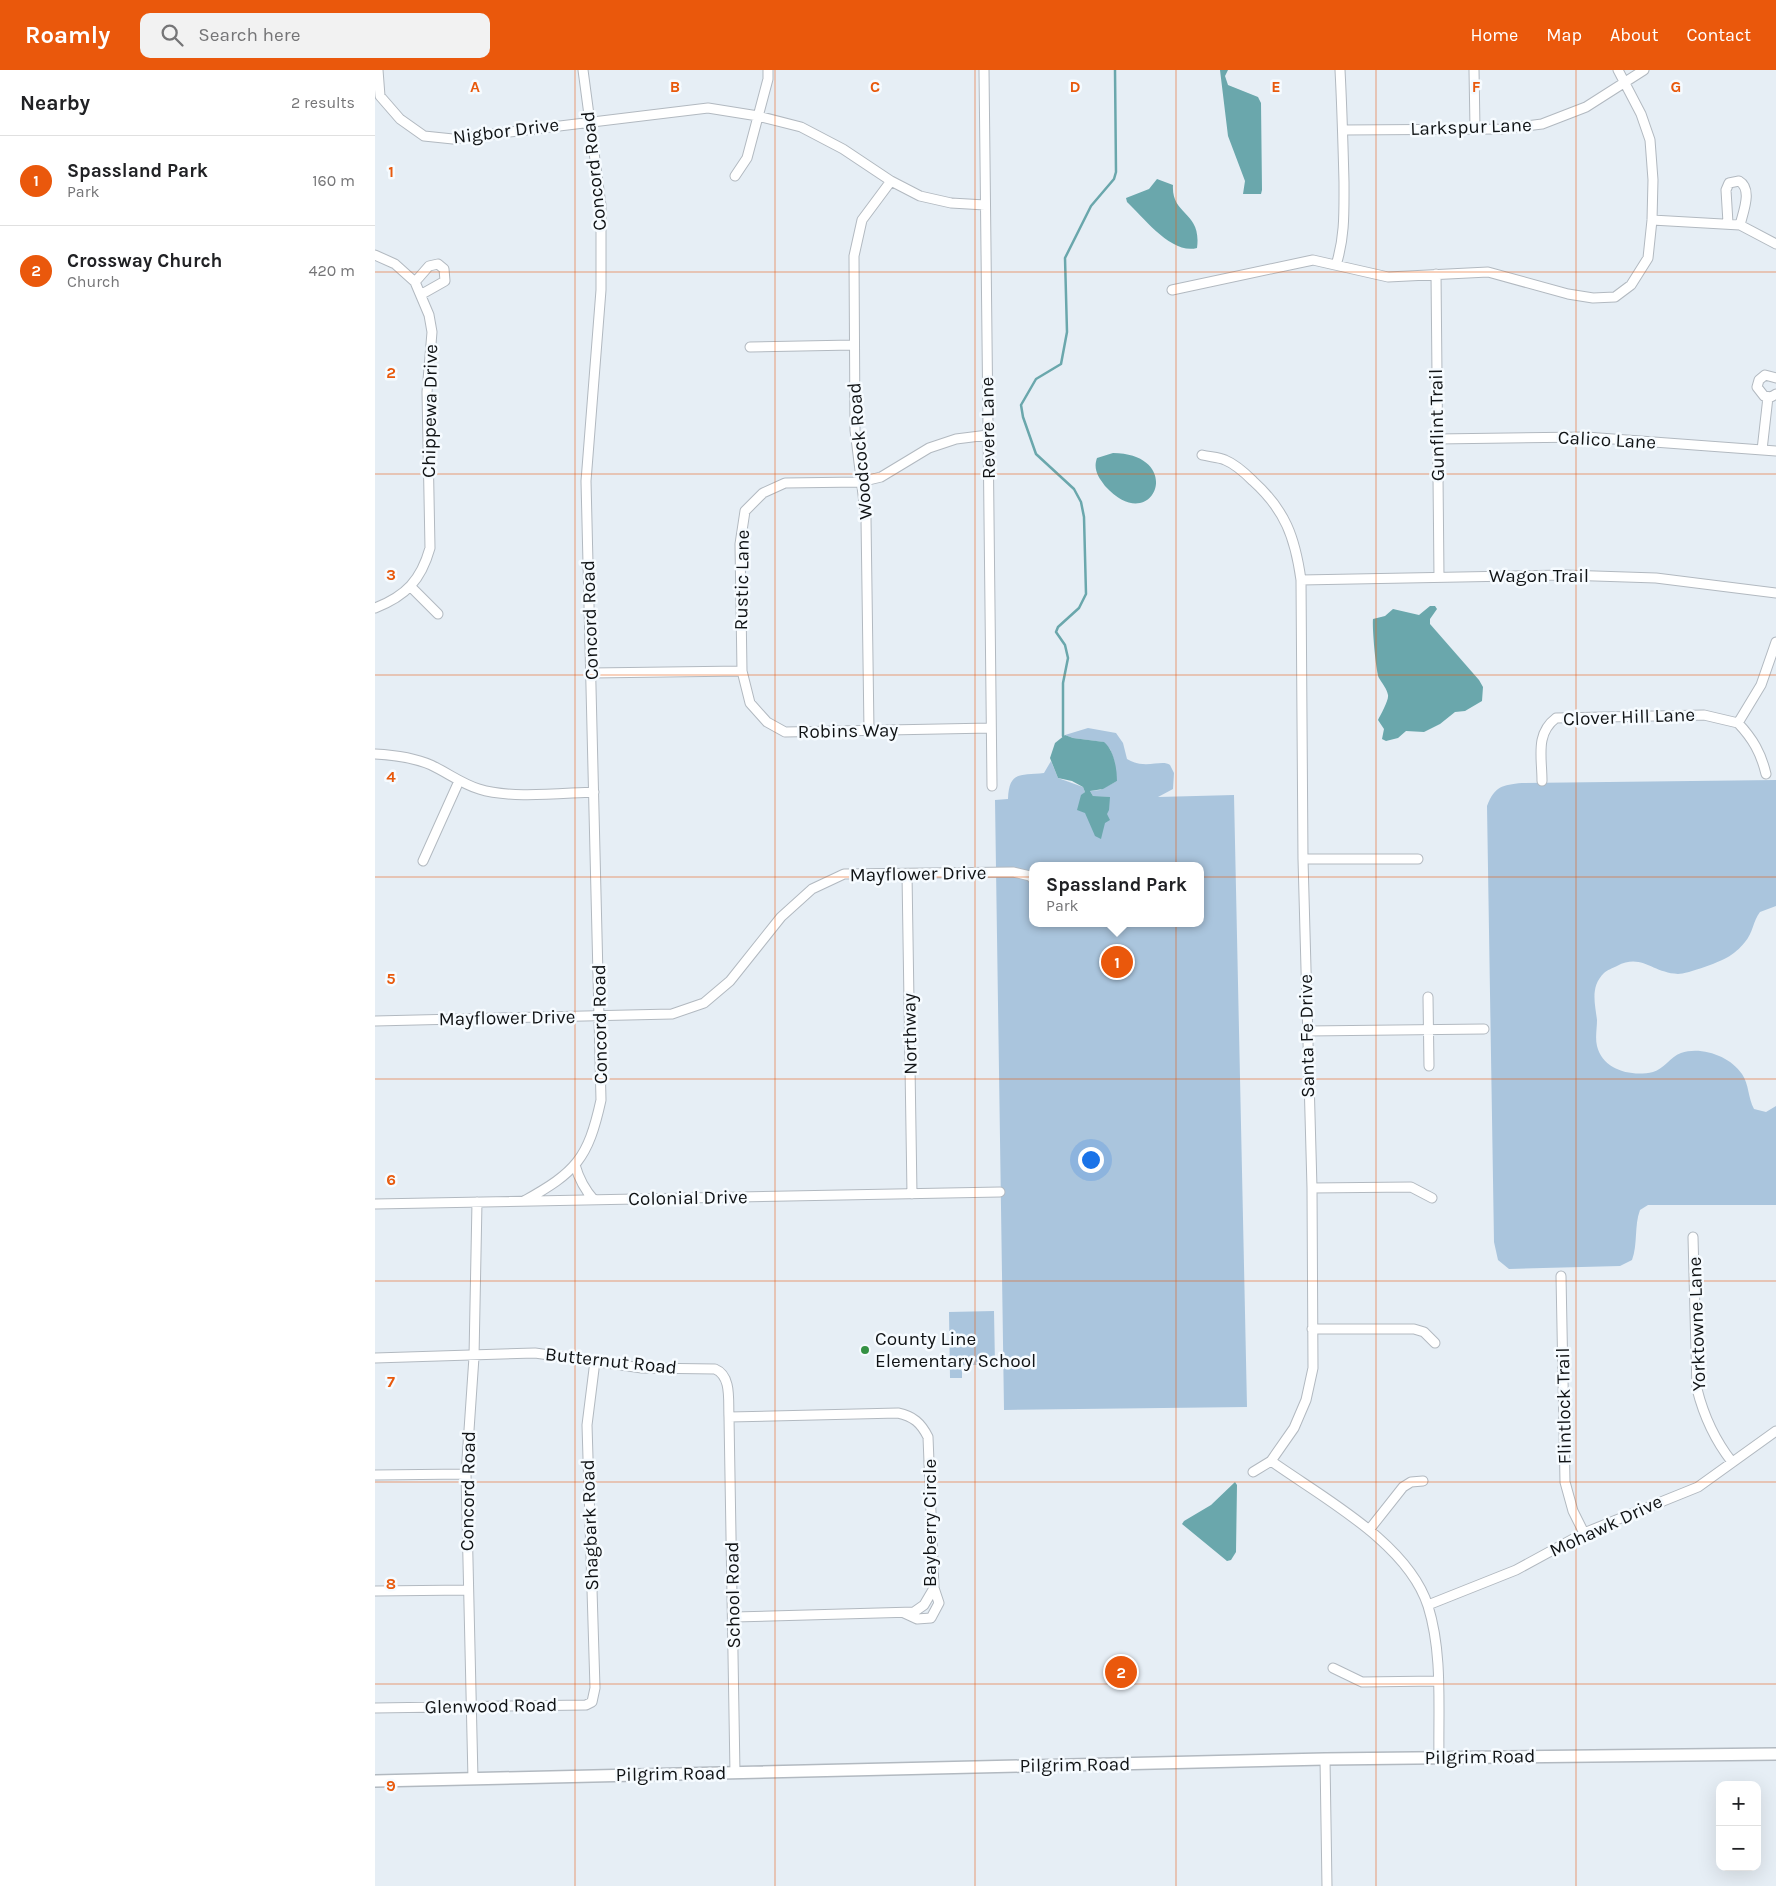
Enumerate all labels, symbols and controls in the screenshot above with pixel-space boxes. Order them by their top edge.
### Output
search box [140,13,490,58]
text: Roamly [25,21,110,49]
icon: search [158,21,186,49]
text: Search here [198,24,300,46]
text: Home [1470,24,1518,46]
text: Map [1546,24,1582,46]
text: About [1610,24,1659,46]
text: Contact [1687,24,1751,46]
text: A [470,77,480,96]
text: B [670,77,680,96]
text: C [870,77,880,96]
text: D [1070,77,1081,96]
text: E [1271,77,1281,96]
text: F [1472,77,1481,96]
text: G [1671,77,1681,96]
text: Nearby [20,91,90,115]
text: 2 results [291,93,355,112]
street label: Concord Road [577,110,611,232]
street label: Nigbor Drive [452,114,560,148]
street label: Larkspur Lane [1410,114,1532,140]
text: Spassland Park [67,160,208,182]
text: 1 [388,162,394,181]
text: 1 [33,171,39,190]
text: 160 m [312,171,355,190]
text: Park [67,182,99,201]
text: Crossway Church [67,250,222,272]
text: 2 [31,261,41,280]
text: 420 m [309,261,355,280]
text: Church [67,272,120,291]
street label: Chippewa Drive [418,344,442,478]
text: 2 [386,363,396,382]
street label: Gunflint Trail [1425,369,1449,481]
street label: Revere Lane [976,377,1000,479]
street label: Woodcock Road [843,382,877,520]
street label: Calico Lane [1557,426,1657,454]
street label: Rustic Lane [730,529,754,631]
street label: Concord Road [577,560,603,680]
text: 3 [386,565,396,584]
street label: Wagon Trail [1489,565,1589,587]
street label: Clover Hill Lane [1563,704,1695,730]
street label: Robins Way [798,719,899,743]
text: 4 [386,767,396,786]
street label: Mayflower Drive [849,862,987,886]
popup [1029,862,1204,927]
text: Spassland Park [1046,874,1187,896]
text: Park [1046,896,1079,915]
pin: 1 [1101,943,1133,981]
street label: Concord Road [588,964,612,1084]
text: 5 [386,969,396,988]
street label: Santa Fe Drive [1295,974,1319,1098]
street label: Northway [898,993,922,1075]
street label: Mayflower Drive [438,1006,576,1030]
your location [1078,1147,1104,1173]
text: 6 [386,1170,396,1189]
street label: Colonial Drive [628,1186,748,1210]
street label: Yorktowne Lane [1684,1256,1710,1392]
place label: County Line Elementary School [875,1328,1036,1372]
street label: Butternut Road [544,1343,678,1379]
marker: County Line Elementary School [859,1344,871,1356]
street label: Flintlock Trail [1552,1347,1576,1465]
text: 7 [387,1372,395,1391]
street label: Concord Road [456,1431,480,1551]
street label: Shagbark Road [577,1459,603,1591]
street label: Bayberry Circle [919,1459,941,1587]
street label: Mohawk Drive [1546,1490,1666,1562]
street label: School Road [721,1541,745,1649]
text: 8 [386,1574,396,1593]
pin: 2 [1105,1653,1137,1691]
street label: Glenwood Road [424,1694,558,1718]
street label: Pilgrim Road [1424,1745,1536,1769]
street label: Pilgrim Road [1019,1753,1131,1777]
street label: Pilgrim Road [615,1762,727,1786]
text: 9 [386,1776,396,1795]
map controls [1716,1781,1761,1871]
button: + [1716,1781,1761,1826]
button: − [1716,1826,1761,1871]

